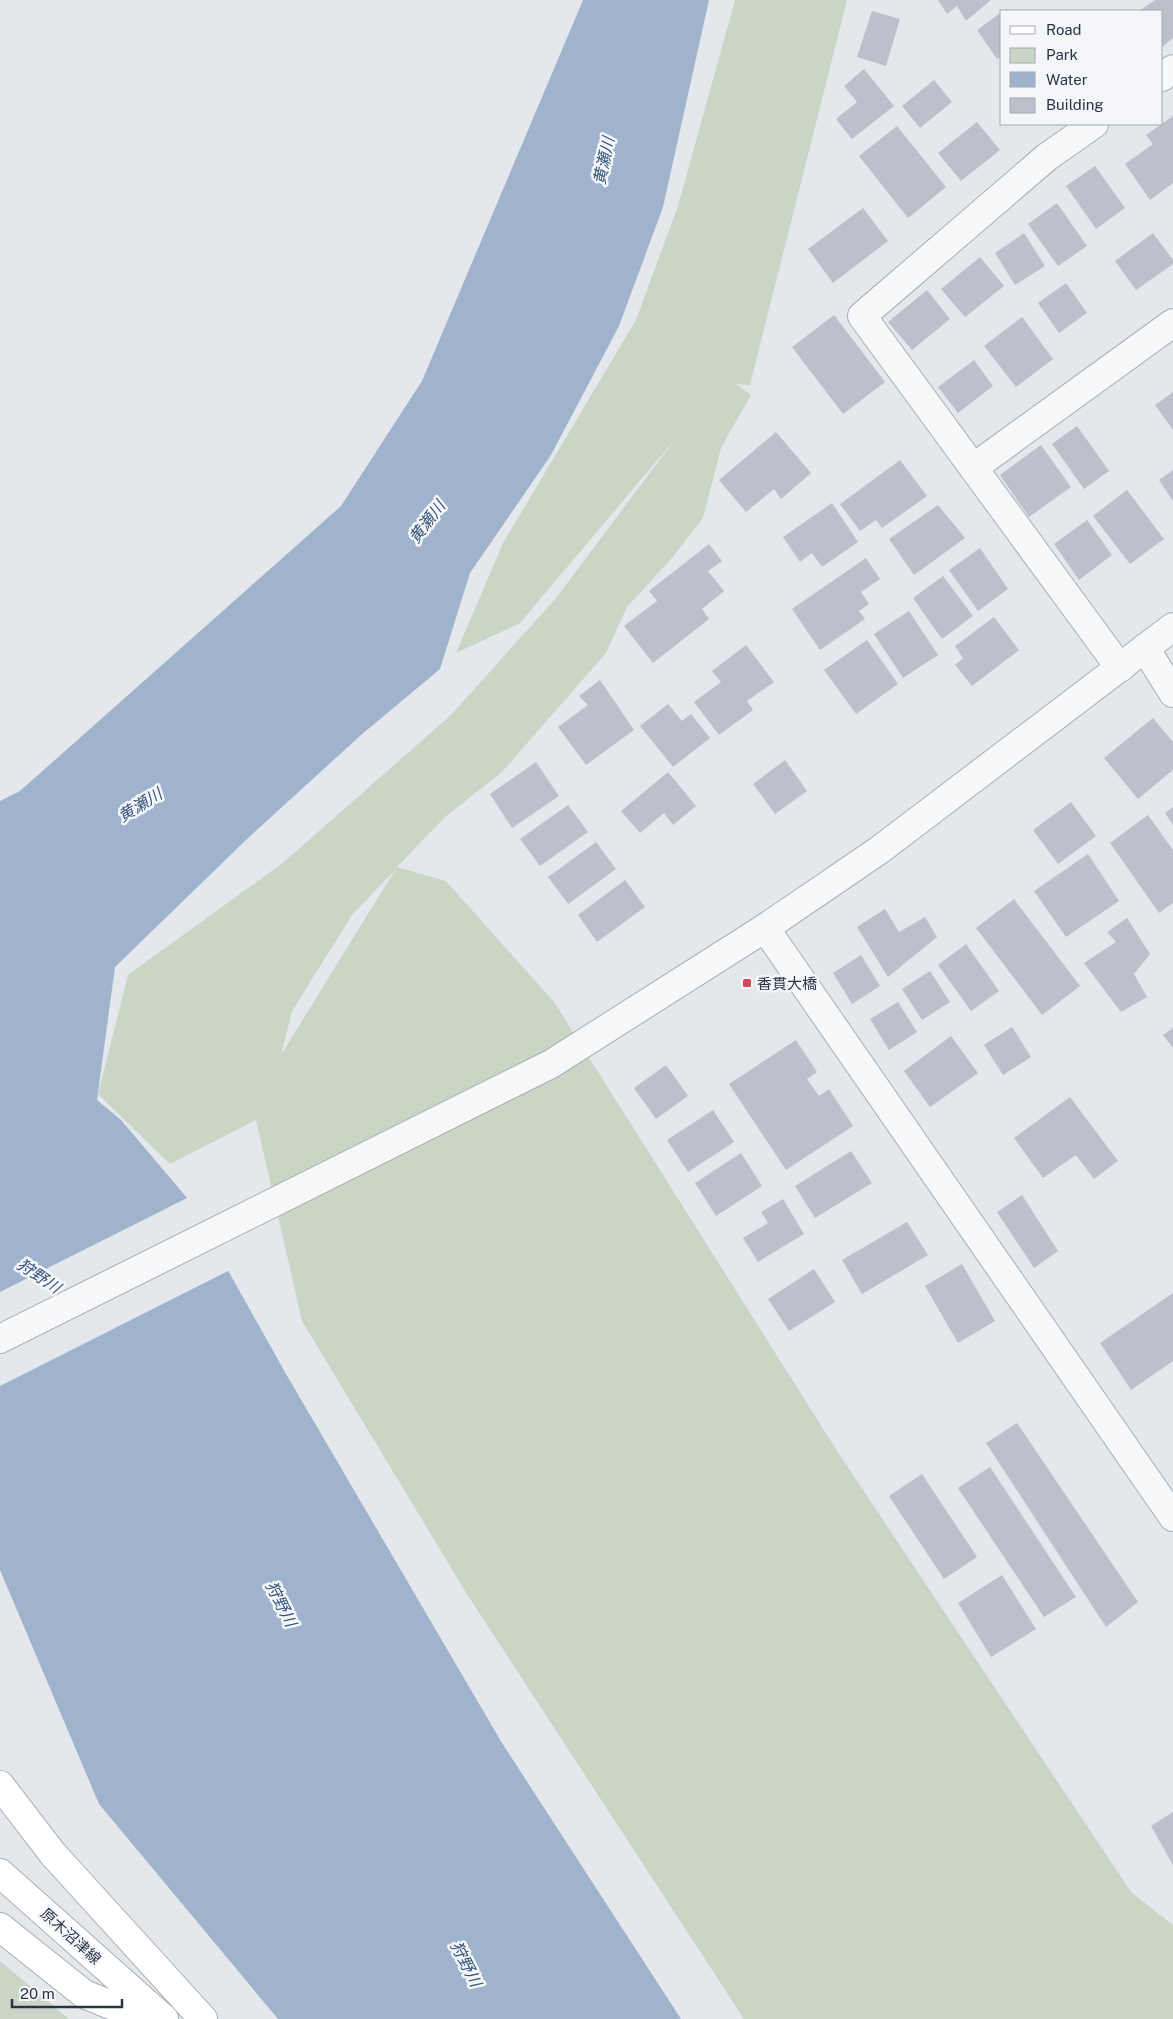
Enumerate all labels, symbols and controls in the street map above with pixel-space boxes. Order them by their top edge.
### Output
legend [1000,10,1163,125]
text: Road [1046,21,1082,38]
text: Park [1046,46,1078,63]
text: Water [1046,71,1088,88]
text: Building [1046,96,1104,113]
water label: 黄瀬川 [590,134,619,186]
water label: 黄瀬川 [405,496,450,547]
water label: 黄瀬川 [115,783,167,826]
place label: 香貫大橋 [757,975,817,992]
marker: 香貫大橋 [741,977,753,989]
water label: 狩野川 [14,1255,66,1298]
water label: 狩野川 [262,1578,301,1631]
street label: 原木沼津線 [37,1905,105,1967]
water label: 狩野川 [447,1938,486,1991]
scale bar [12,1976,122,2008]
text: 20 m [20,1985,55,2002]

